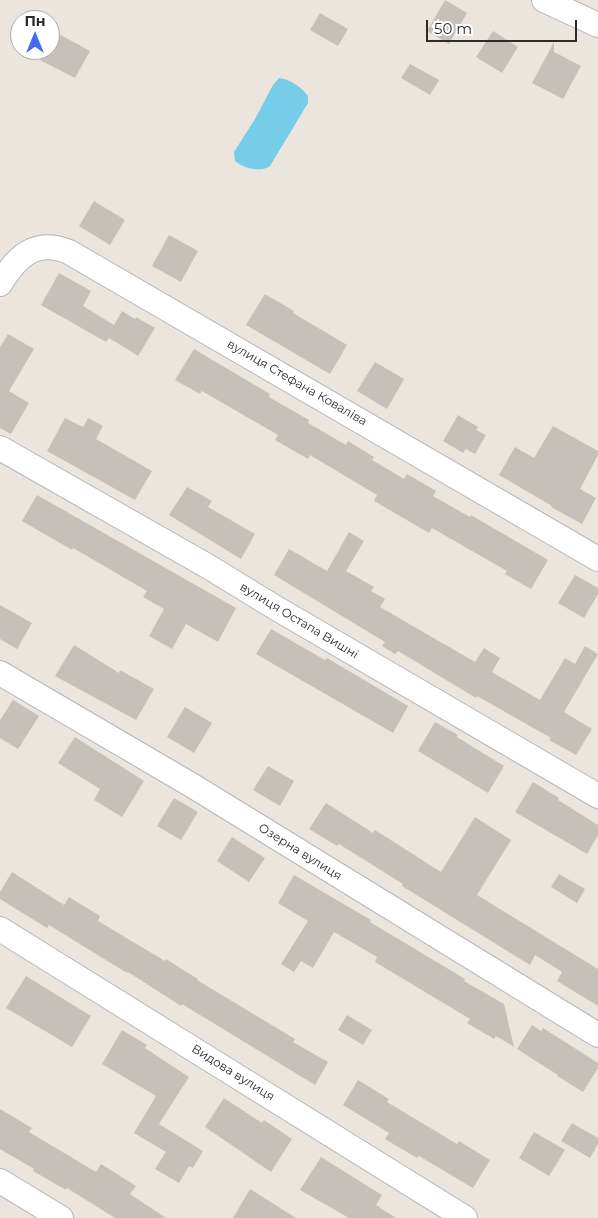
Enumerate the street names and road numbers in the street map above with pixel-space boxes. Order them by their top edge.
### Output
street label: вулиця Стефана Коваліва [224,337,370,429]
street label: вулиця Остапа Вишні [237,580,361,662]
street label: Озерна вулиця [256,821,344,883]
street label: Видова вулиця [189,1042,277,1104]

